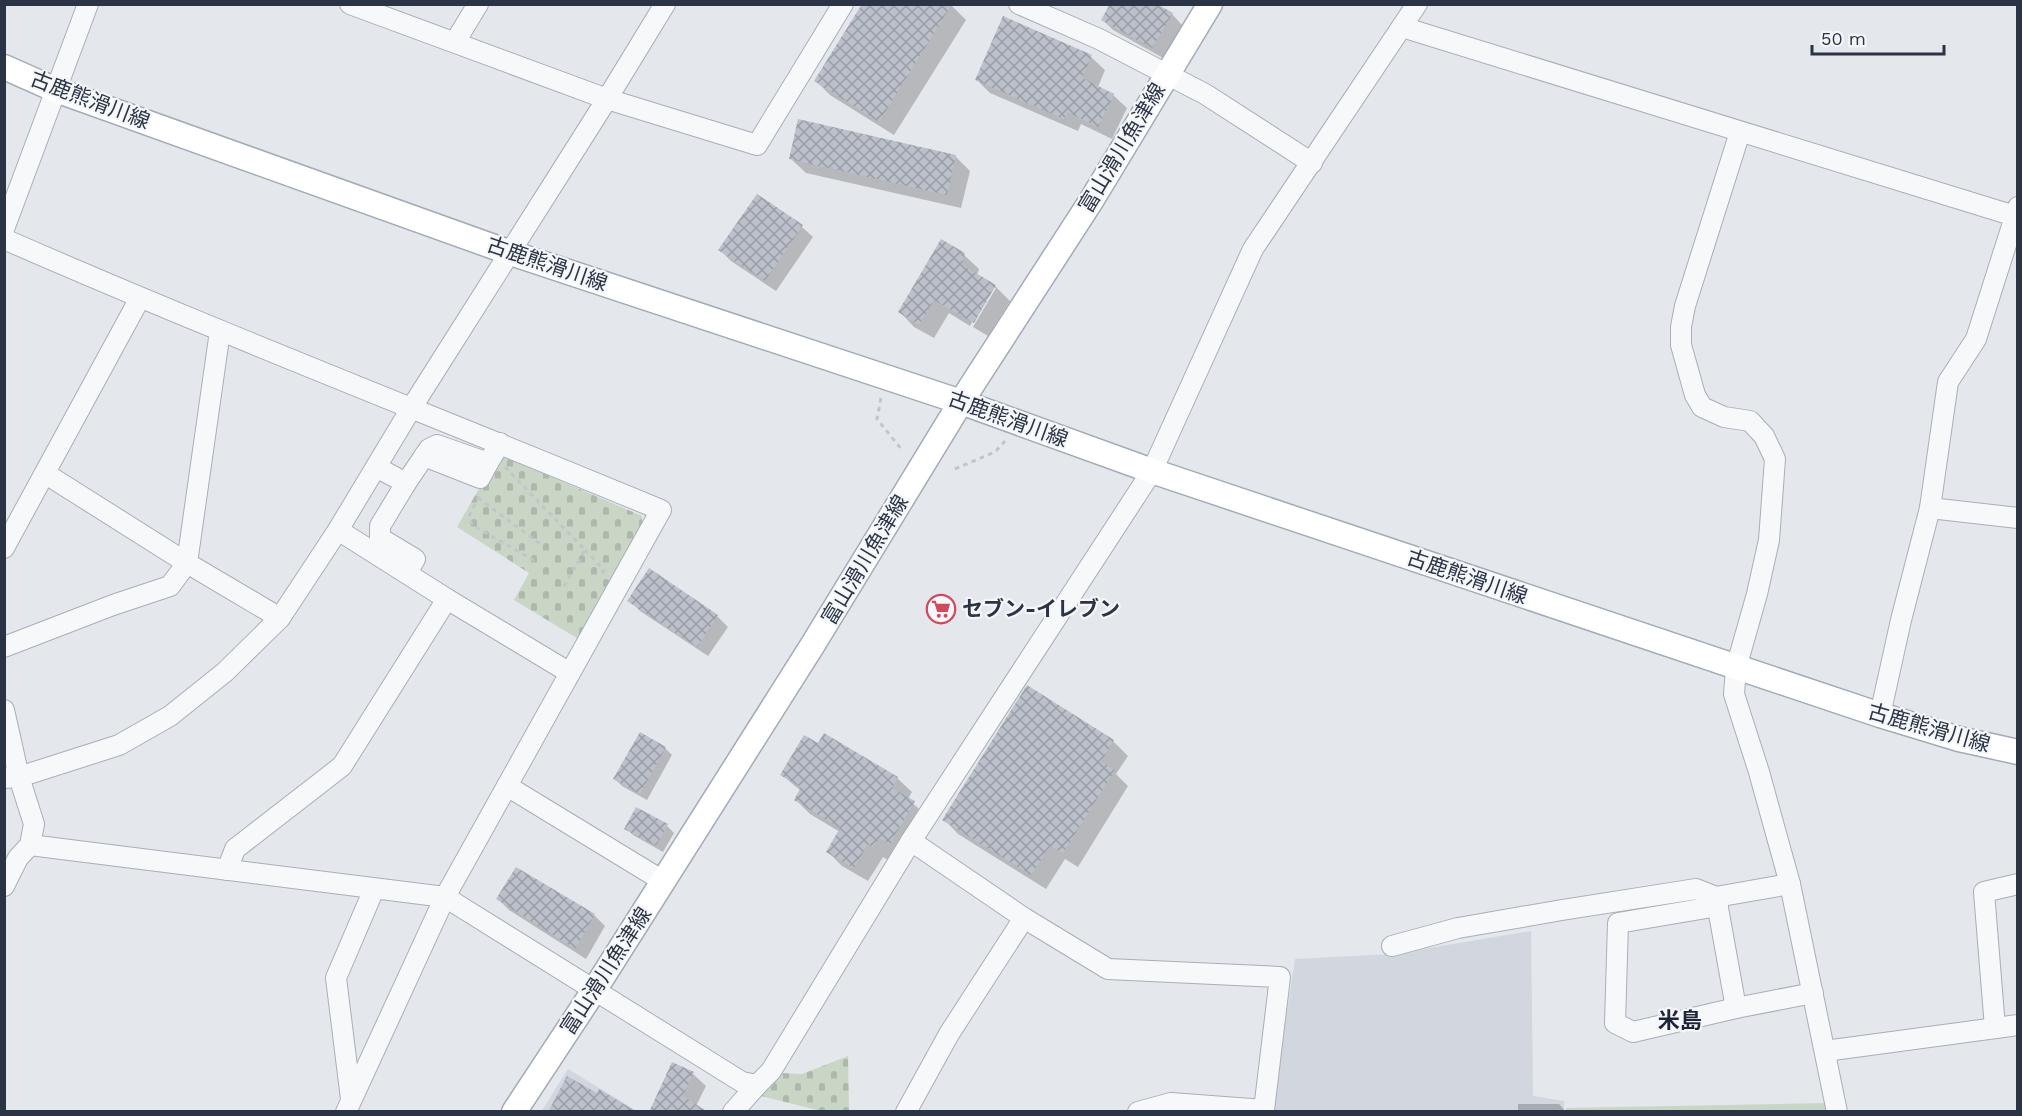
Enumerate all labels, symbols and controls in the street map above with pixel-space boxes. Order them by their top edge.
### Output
scale bar [1812,18,1944,56]
text: 50 m [1821,28,1866,49]
street label: 古鹿熊滑川線 [27,65,153,134]
street label: 富山滑川魚津線 [1073,78,1170,217]
street label: 古鹿熊滑川線 [484,231,611,296]
street label: 古鹿熊滑川線 [945,385,1072,452]
street label: 富山滑川魚津線 [816,490,913,629]
street label: 古鹿熊滑川線 [1404,544,1531,609]
supermarket icon: セブン-イレブン [925,593,957,625]
place label: セブン-イレブン [962,596,1120,621]
street label: 古鹿熊滑川線 [1865,698,1993,757]
street label: 富山滑川魚津線 [555,902,656,1039]
district label: 米島 [1658,1008,1702,1033]

